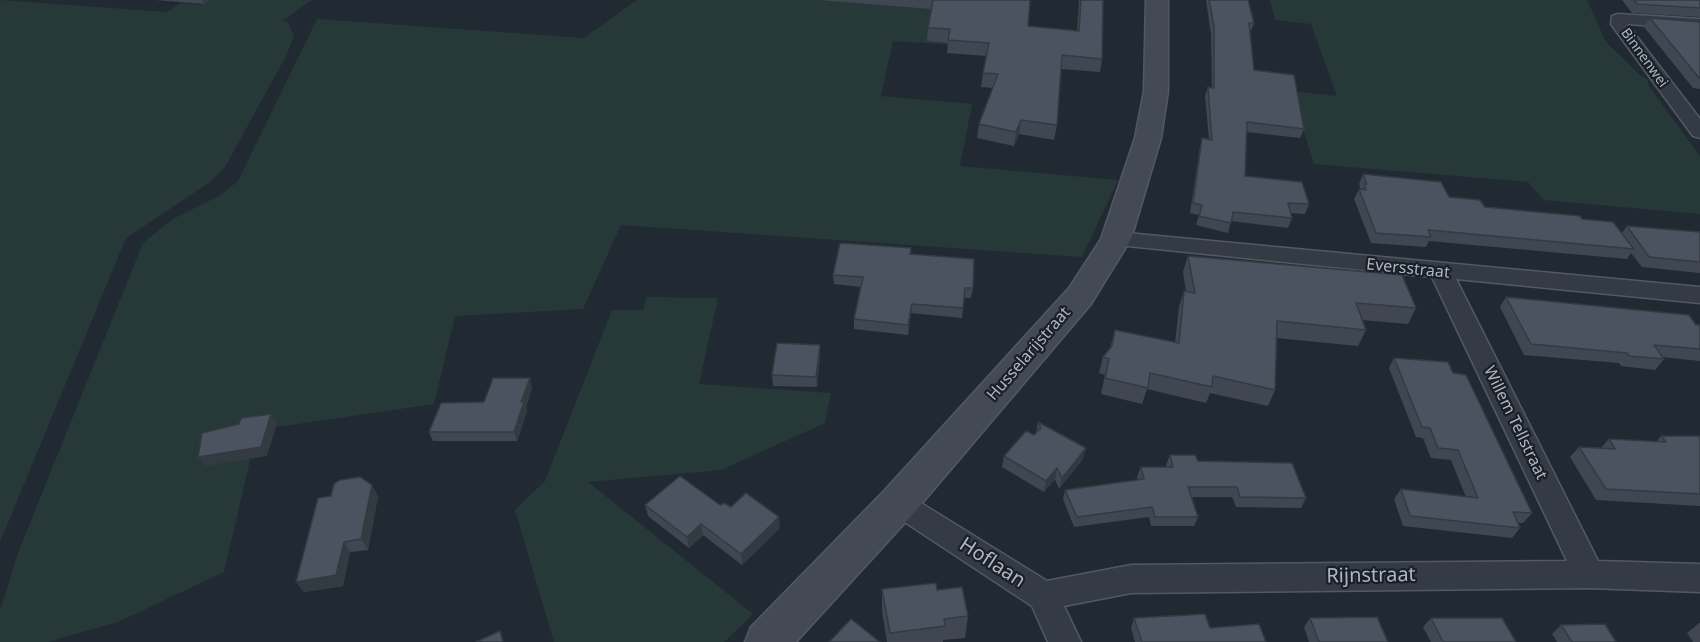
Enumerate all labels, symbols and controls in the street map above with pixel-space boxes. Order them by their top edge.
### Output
street label: Binnenwei [1617,25,1671,91]
street label: Eversstraat [1365,255,1451,283]
street label: Husselarijstraat [983,303,1075,405]
street label: Willem Tellstraat [1479,363,1551,483]
street label: Hoflaan [955,533,1029,593]
street label: Rijnstraat [1326,563,1416,589]

